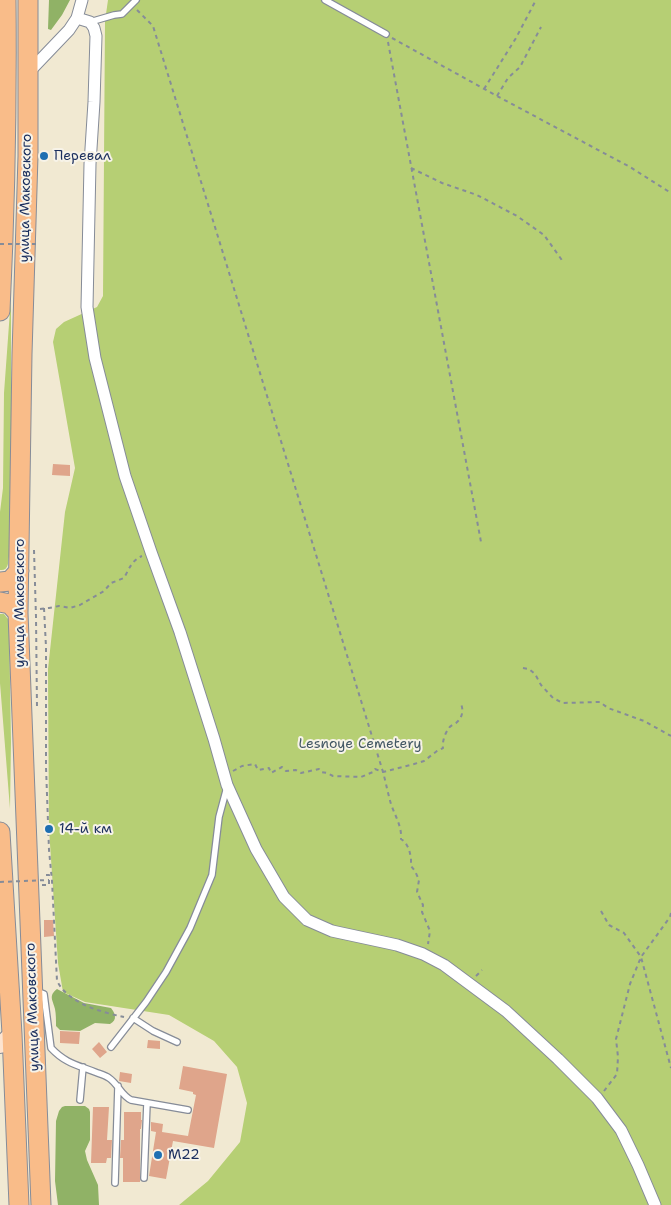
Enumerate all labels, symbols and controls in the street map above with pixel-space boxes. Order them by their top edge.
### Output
street label: улица Маковского [16,133,36,263]
place label: Перевал [54,148,111,164]
marker: Перевал [38,150,50,162]
street label: улица Маковского [12,539,28,667]
park label: Lesnoye Cemetery [299,736,421,752]
place label: 14-й км [59,821,112,837]
marker: 14-й км [43,823,55,835]
street label: улица Маковского [22,942,44,1072]
place label: M22 [168,1147,200,1163]
marker: M22 [152,1149,164,1161]

